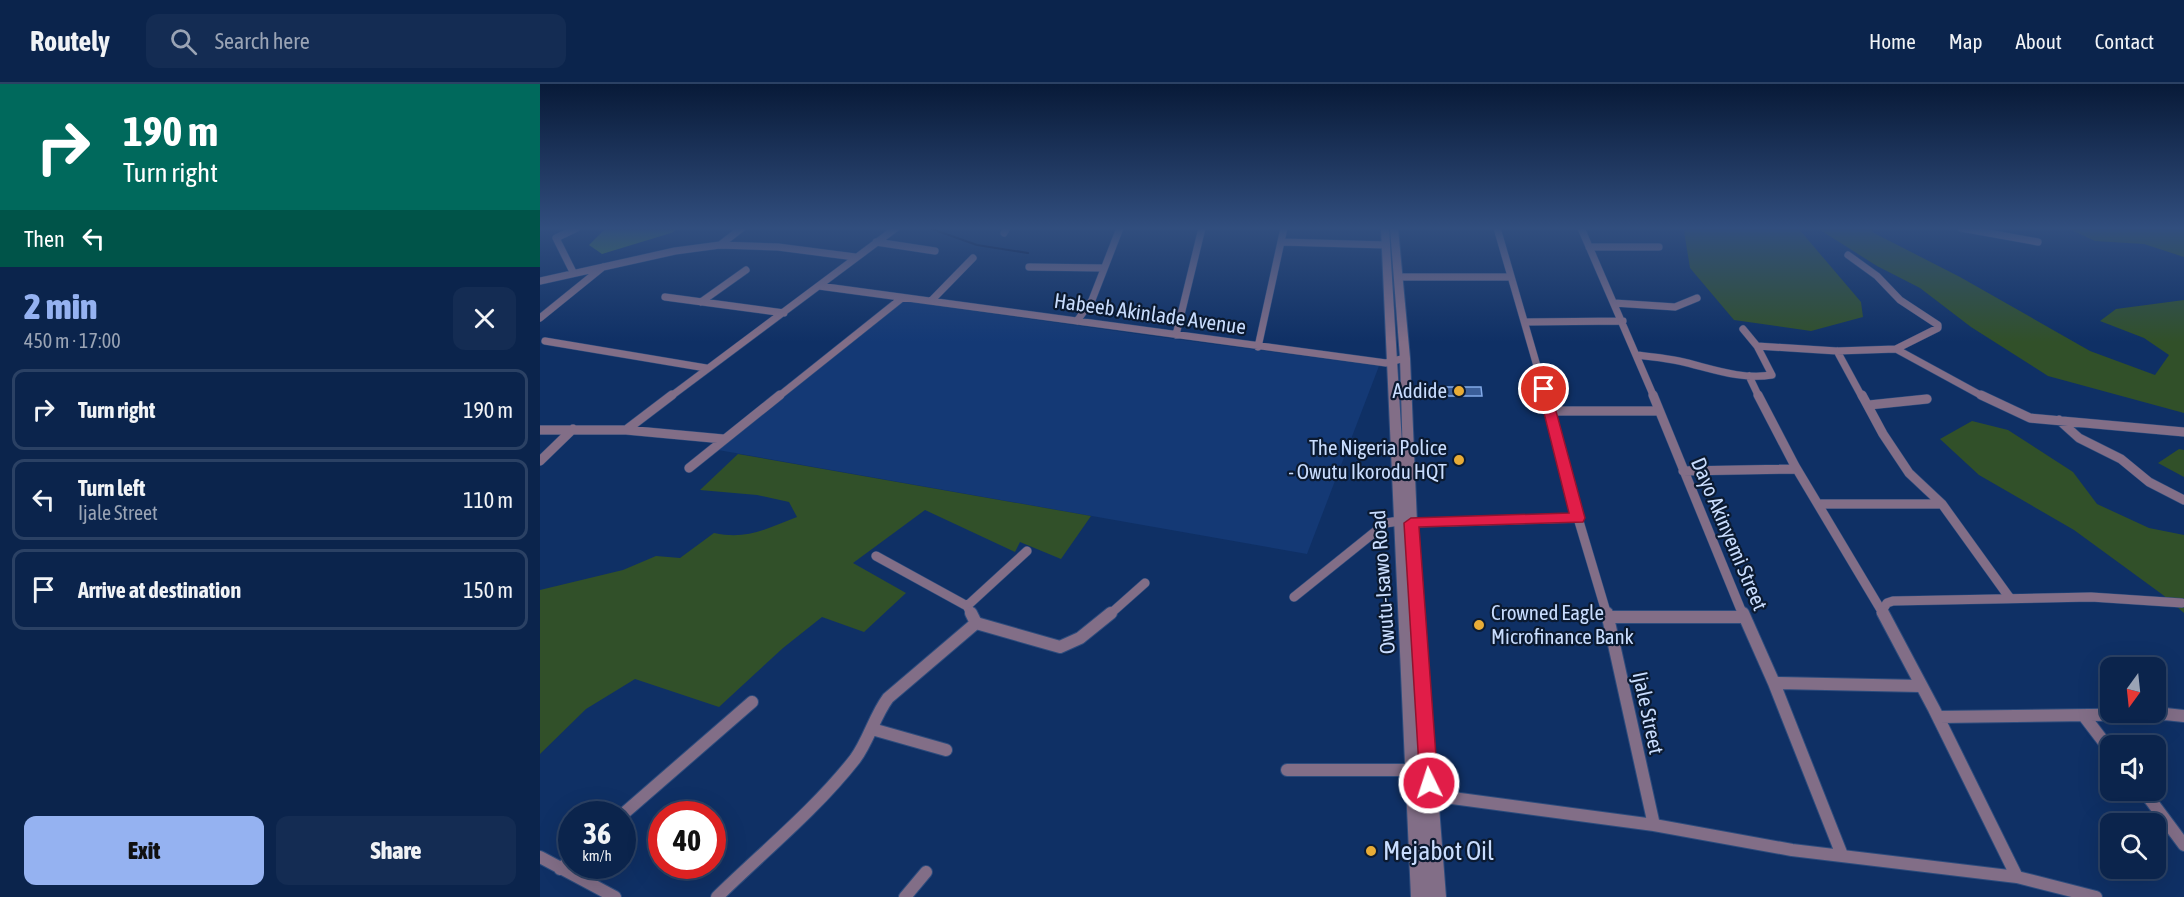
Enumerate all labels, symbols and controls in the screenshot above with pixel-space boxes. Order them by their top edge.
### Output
search box [146,14,566,68]
text: Routely [30,25,110,57]
icon: search [167,25,200,58]
text: Search here [215,28,310,54]
text: Home [1869,29,1916,53]
text: Map [1949,29,1983,53]
text: About [2016,29,2062,53]
text: Contact [2095,29,2154,53]
text: 190 m [123,107,218,155]
icon: right [24,108,102,186]
text: Turn right [123,157,218,188]
icon: left [77,222,110,255]
text: Then [24,226,65,252]
text: 2 min [24,285,98,327]
button: close [453,287,516,350]
street label: Habeeb Akinlade Avenue [1053,288,1248,338]
text: 450 m · 17:00 [24,329,121,352]
pin [1518,363,1569,414]
icon: arrive [1527,372,1560,405]
place label: Addide [1392,378,1447,402]
marker: Addide [1452,384,1466,398]
icon: right [27,393,60,426]
text: Turn right [78,397,155,423]
text: 190 m [463,397,513,423]
place label: The Nigeria Police - Owutu Ikorodu HQT [1289,435,1447,483]
marker: The Nigeria Police - Owutu Ikorodu HQT [1452,453,1466,467]
street label: Dayo Akinyemi Street [1687,454,1773,614]
text: Turn left [78,475,145,501]
icon: left [27,483,60,516]
text: 110 m [463,487,513,513]
text: Ijale Street [78,501,158,524]
street label: Owutu-Isawo Road [1365,509,1399,655]
icon: arrive [27,573,60,606]
text: Arrive at destination [78,577,241,603]
text: 150 m [463,577,513,603]
place label: Crowned Eagle Microfinance Bank [1491,600,1634,648]
marker: Crowned Eagle Microfinance Bank [1472,618,1486,632]
north arrow [2100,657,2166,723]
map controls [2100,657,2166,879]
street label: Ijale Street [1629,669,1669,756]
button: sound [2100,735,2166,801]
position arrow [1397,751,1461,815]
speed limit sign: 40 [648,801,726,879]
button: search [2100,813,2166,879]
button: Exit [24,816,264,885]
button: Share [276,816,516,885]
text: 36 [583,816,611,850]
place label: Mejabot Oil [1383,836,1494,866]
marker: Mejabot Oil [1364,844,1378,858]
text: km/h [582,847,612,864]

